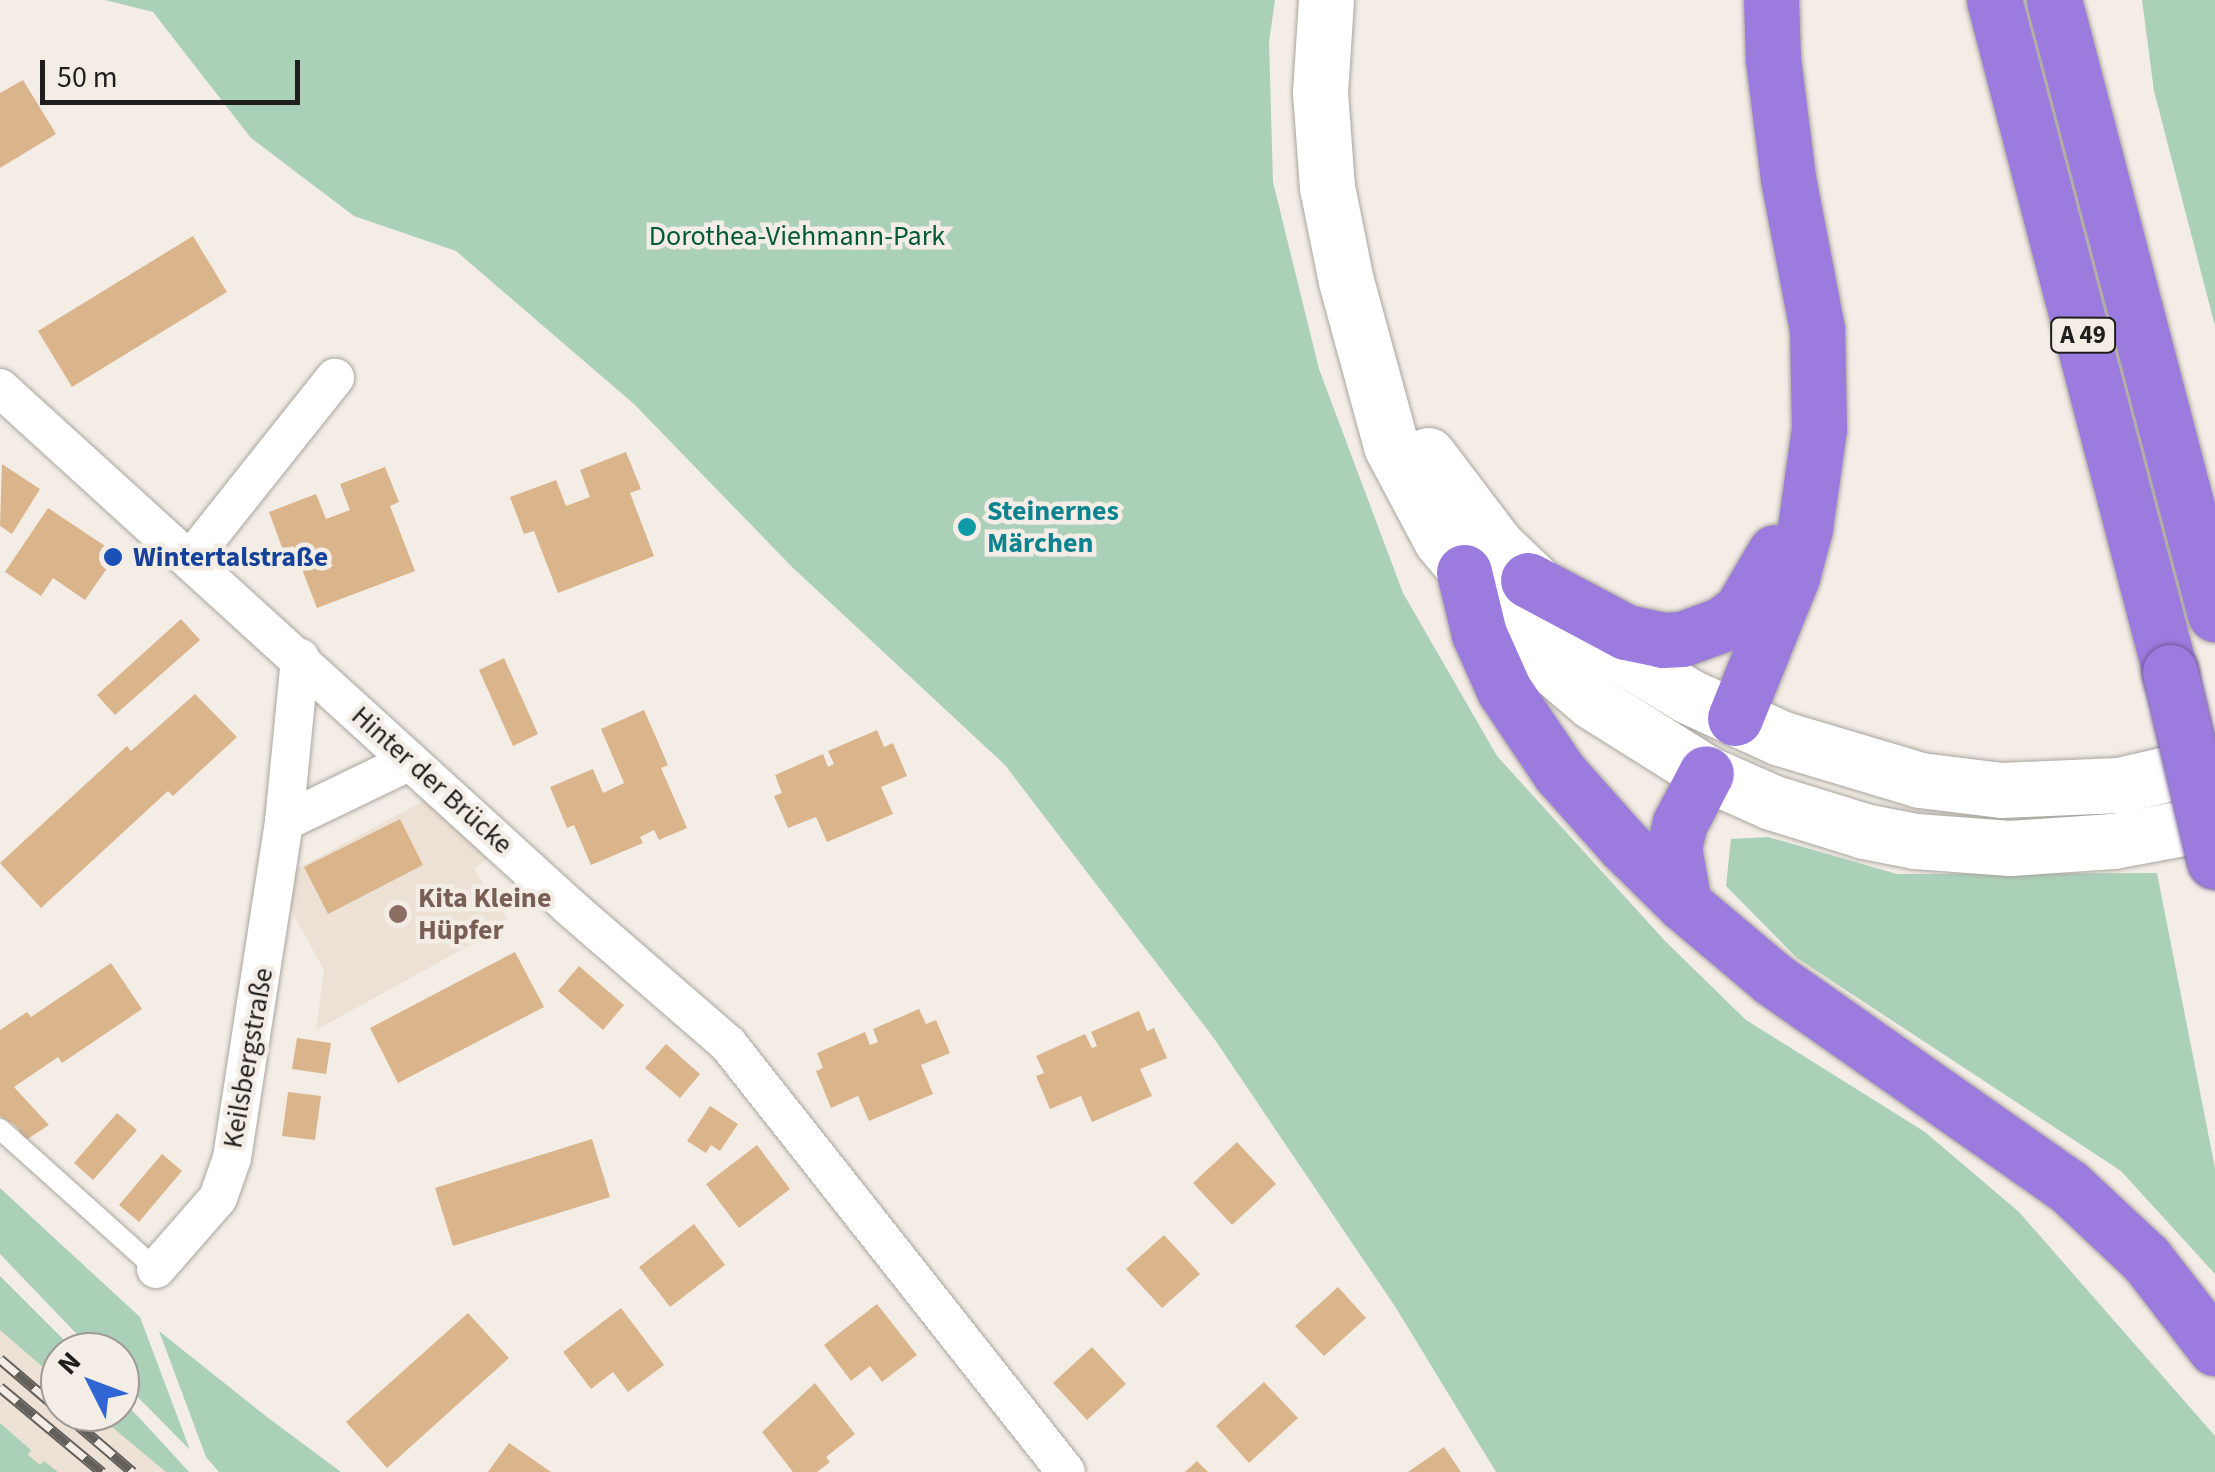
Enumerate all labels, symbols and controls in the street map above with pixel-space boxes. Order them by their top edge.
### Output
scale bar [45,40,305,102]
text: 50 m [57,56,118,99]
park label: Dorothea-Viehmann-Park [649,219,945,253]
road number: A 49 [2048,315,2118,355]
place label: Steinernes Märchen [987,494,1119,560]
marker: Steinernes Märchen [956,516,978,538]
place label: Wintertalstraße [133,540,328,574]
marker: Wintertalstraße [102,546,124,568]
street label: Hinter der Brücke [345,699,519,861]
place label: Kita Kleine Hüpfer [418,881,551,947]
marker: Kita Kleine Hüpfer [387,903,409,925]
street label: Keilsbergstraße [216,965,280,1151]
north arrow [40,1332,140,1432]
text: N [48,1343,90,1384]

